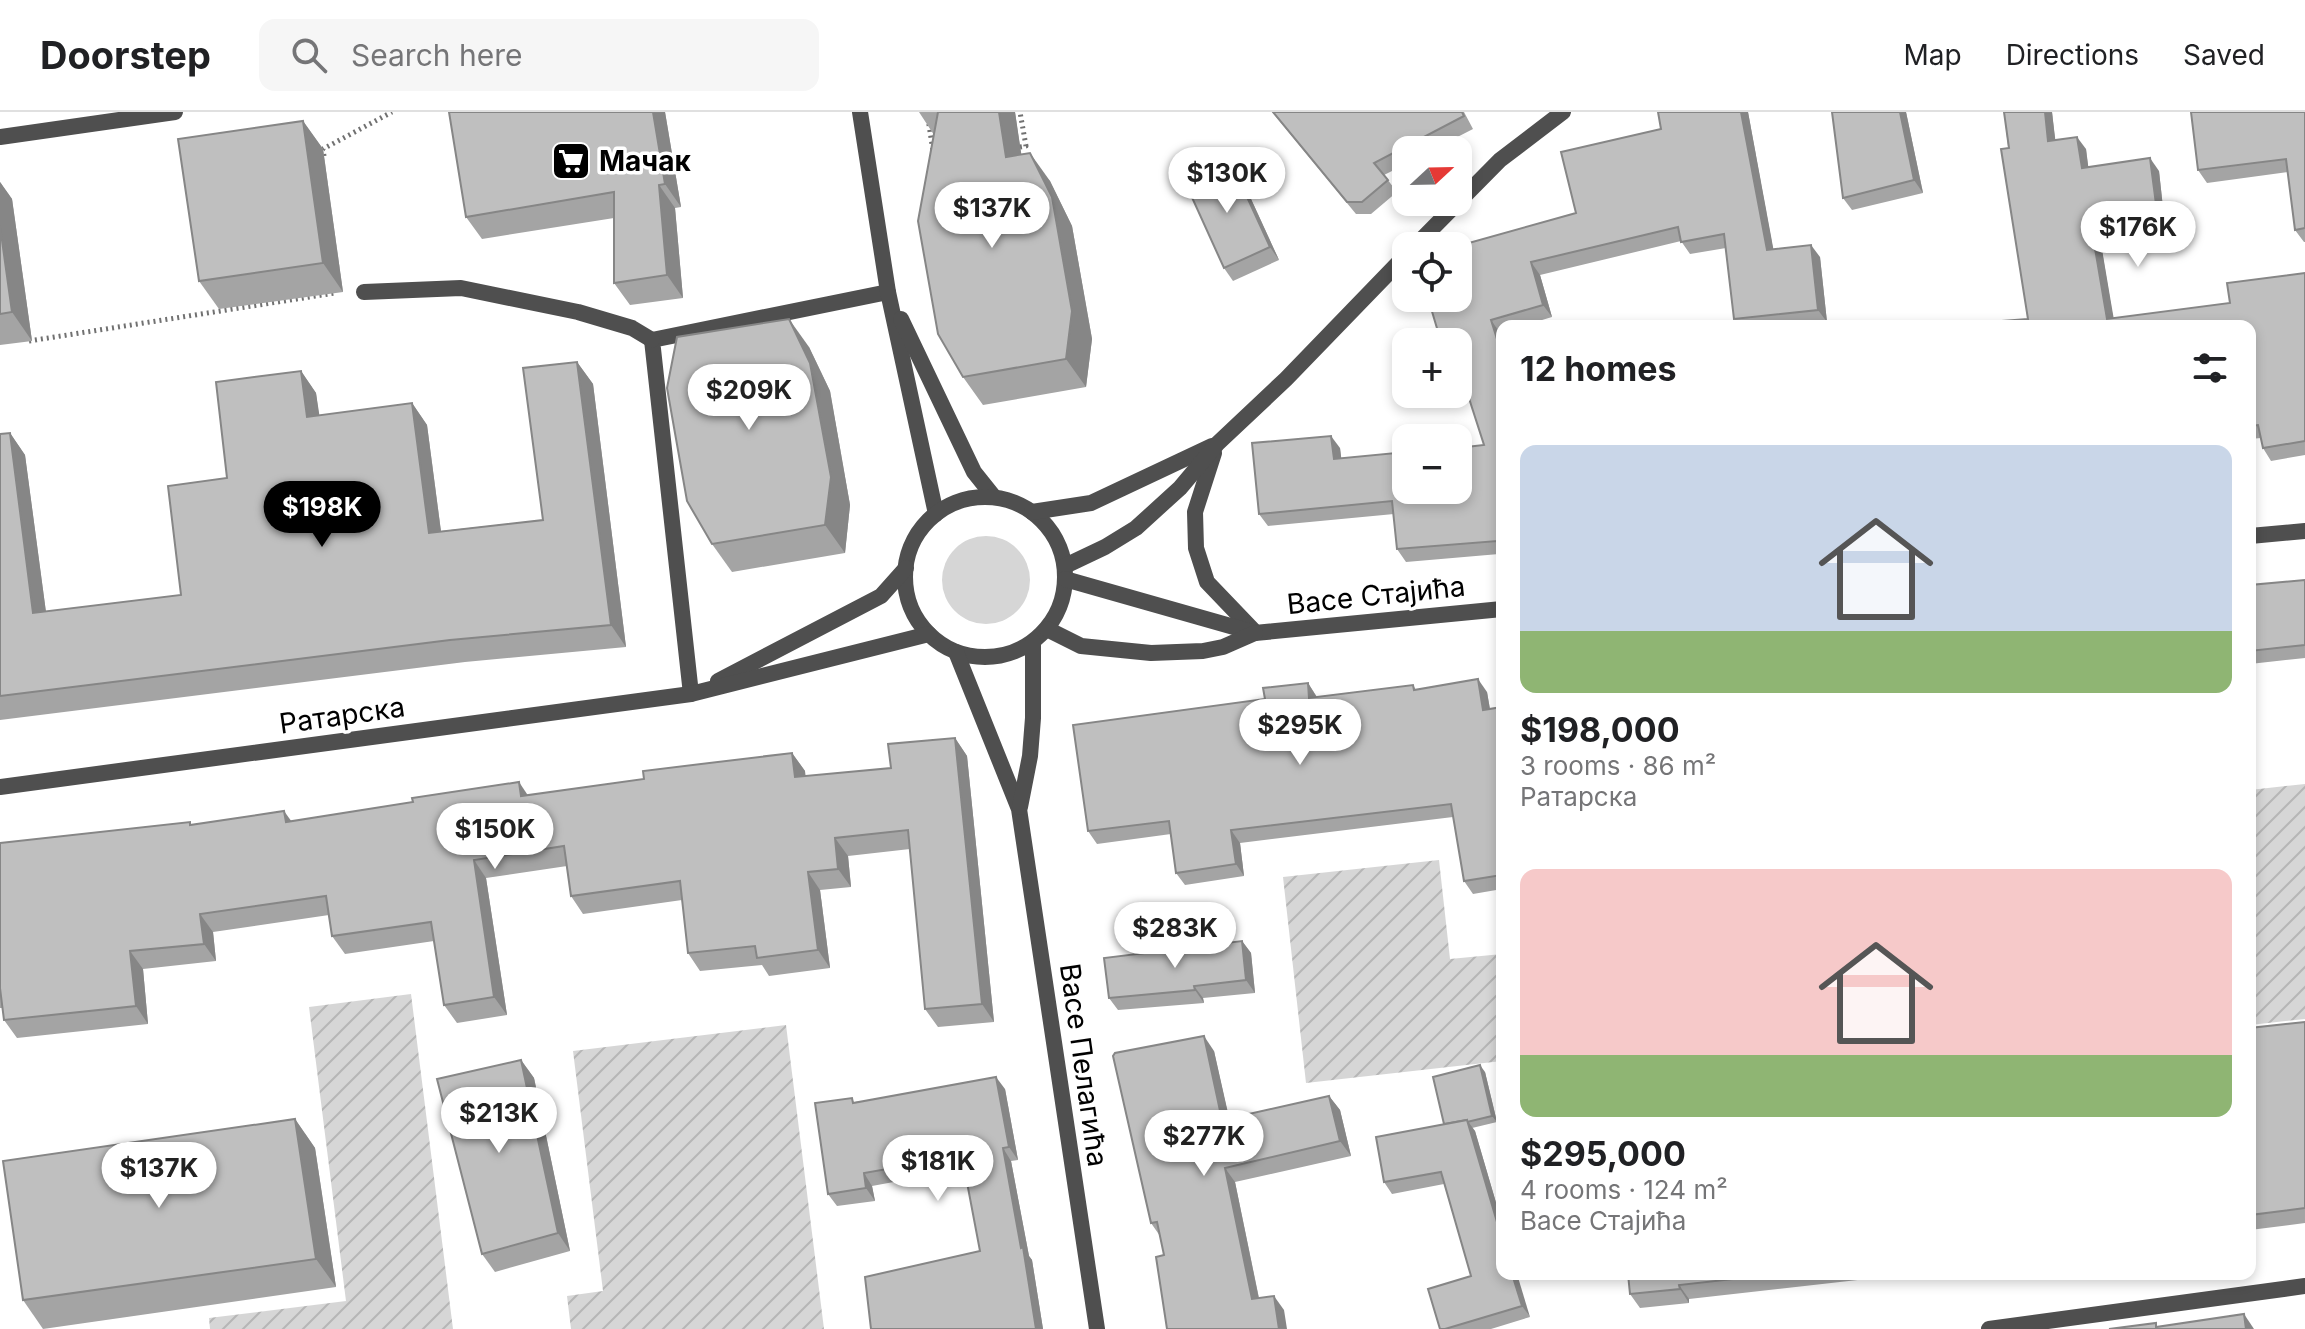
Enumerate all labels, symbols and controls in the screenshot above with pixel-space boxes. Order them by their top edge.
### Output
search box [259,19,819,91]
text: Doorstep [40,32,211,78]
icon: search [287,33,331,77]
text: Search here [351,37,522,73]
text: Map [1903,38,1962,72]
text: Directions [2006,38,2139,72]
text: Saved [2183,38,2265,72]
north arrow [1392,136,1472,216]
map controls [1392,136,1472,504]
supermarket icon: Мачак [550,140,592,182]
place label: Мачак [599,144,691,178]
pin: $130K [1171,147,1283,215]
text: $130K [1186,157,1268,188]
pin: $137K [936,182,1048,250]
text: $137K [953,192,1031,223]
pin: $176K [2082,201,2194,269]
text: $176K [2099,211,2177,242]
button: locate [1392,232,1472,312]
button: + [1392,328,1472,408]
icon: filters [2188,346,2232,390]
text: 12 homes [1520,348,1676,389]
pin: $209K [693,364,805,432]
text: $209K [706,374,792,405]
button: − [1392,424,1472,504]
pin: $198K [266,481,378,549]
text: $198K [282,491,362,522]
icon: home [1804,497,1948,641]
street label: Васе Стајића [1285,569,1467,621]
street label: Ратарска [277,689,407,741]
pin: $295K [1244,699,1356,767]
text: $295K [1257,709,1343,740]
text: $198,000 [1520,709,1680,750]
text: 3 rooms · 86 m² [1520,750,1716,781]
text: Ратарска [1520,781,1637,812]
pin: $150K [439,803,551,871]
text: $150K [454,813,536,844]
pin: $283K [1119,902,1231,970]
text: $283K [1132,912,1218,943]
icon: home [1804,921,1948,1065]
street label: Васе Пелагића [1053,961,1115,1169]
pin: $213K [443,1087,555,1155]
text: $213K [459,1097,539,1128]
pin: $277K [1148,1110,1260,1178]
text: $277K [1163,1120,1245,1151]
text: $295,000 [1520,1133,1686,1174]
pin: $181K [882,1135,994,1203]
pin: $137K [103,1142,215,1210]
text: $181K [900,1145,976,1176]
text: $137K [120,1152,198,1183]
text: 4 rooms · 124 m² [1520,1174,1728,1205]
text: Васе Стајића [1520,1205,1686,1236]

